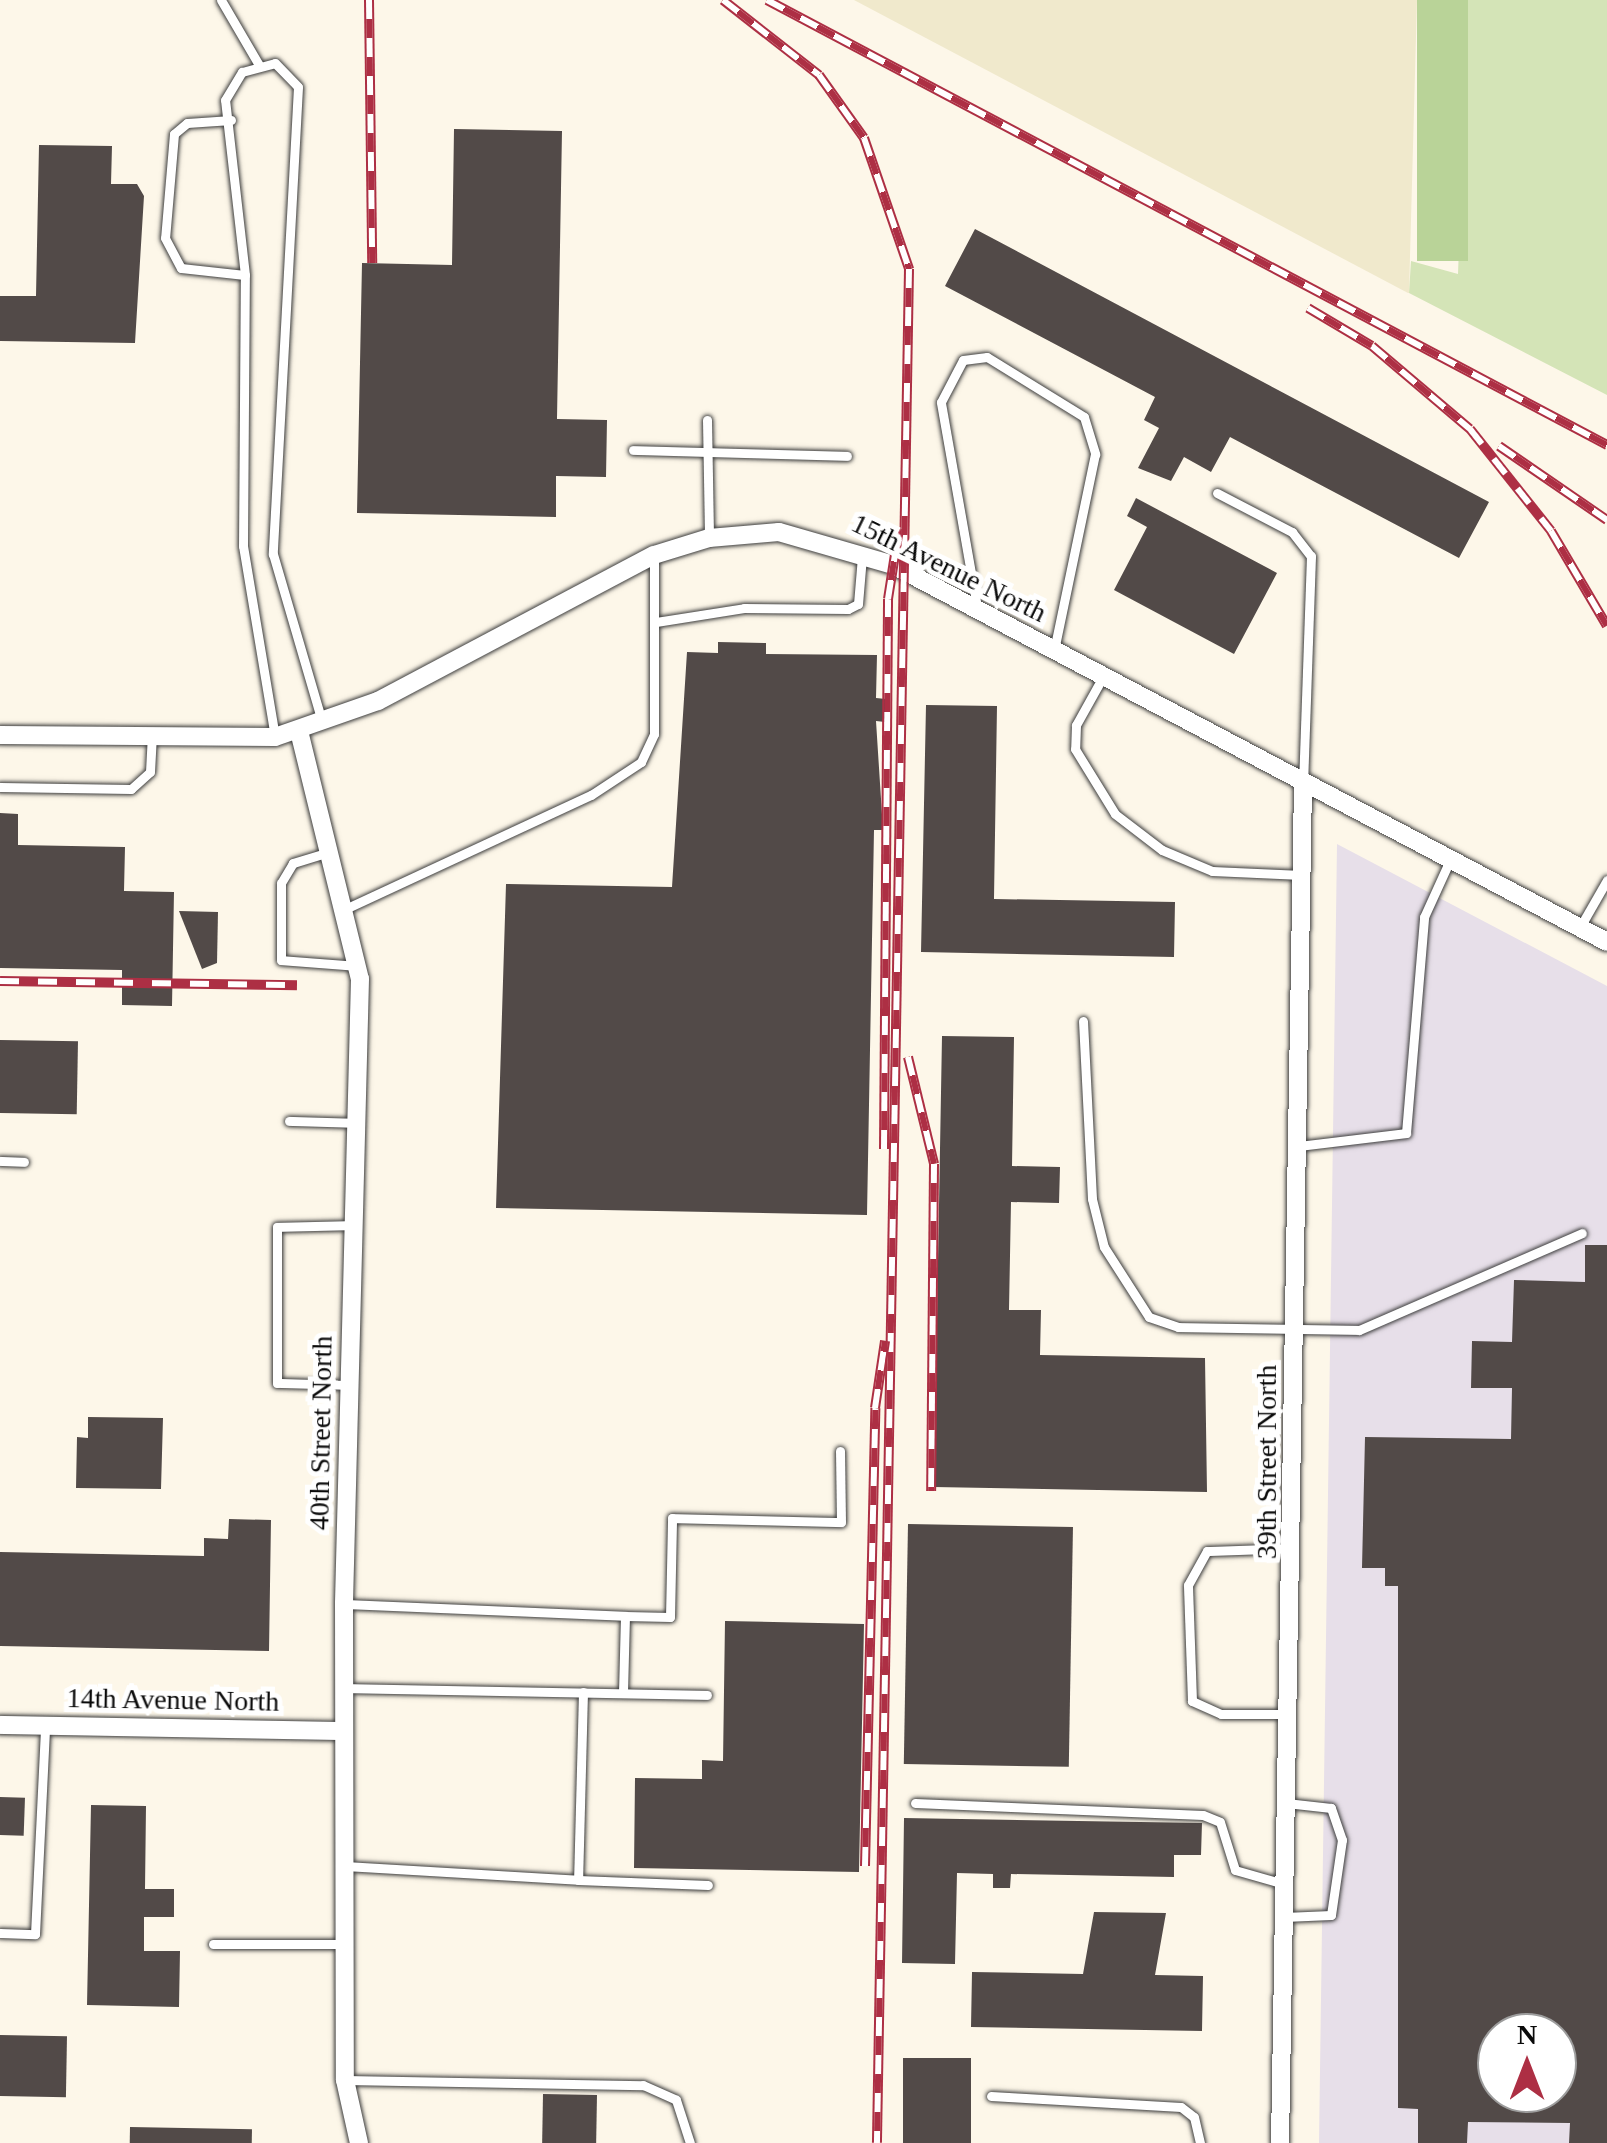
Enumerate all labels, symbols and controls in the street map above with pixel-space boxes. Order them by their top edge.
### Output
street label: 15th Avenue North [845,506,1053,630]
street label: 40th Street North [303,1336,339,1530]
street label: 39th Street North [1250,1365,1284,1559]
street label: 14th Avenue North [66,1681,280,1719]
north arrow [1477,2013,1577,2113]
text: N [1517,2019,1537,2050]

